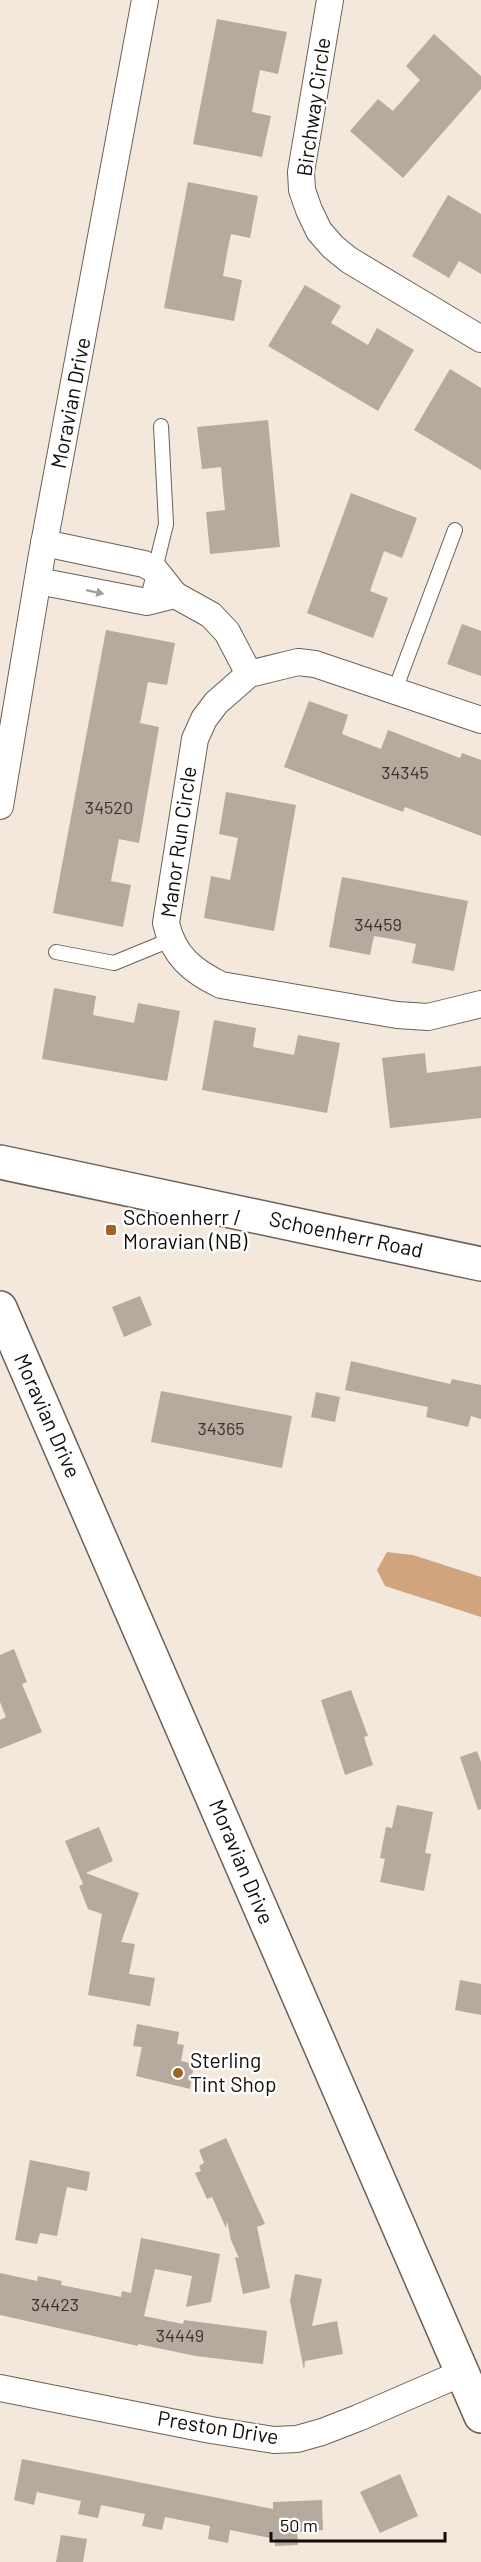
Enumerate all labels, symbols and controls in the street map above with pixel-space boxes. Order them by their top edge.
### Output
street label: Birchway Circle [290,36,335,178]
street label: Moravian Drive [45,335,94,470]
one-way arrow [86,588,105,597]
house number: 34345 [381,761,429,783]
street label: Manor Run Circle [155,765,200,919]
house number: 34520 [85,796,133,818]
house number: 34459 [354,913,402,935]
place label: Schoenherr / Moravian (NB) [123,1204,248,1253]
street label: Schoenherr Road [267,1205,425,1262]
marker: Schoenherr / Moravian (NB) [104,1223,118,1237]
street label: Moravian Drive [10,1350,87,1481]
house number: 34365 [198,1417,244,1439]
street label: Moravian Drive [205,1795,280,1928]
place label: Sterling Tint Shop [190,2047,277,2096]
marker: Sterling Tint Shop [171,2066,185,2080]
house number: 34423 [31,2293,79,2315]
house number: 34449 [156,2324,204,2346]
street label: Preston Drive [156,2405,281,2448]
scale bar [271,2505,445,2543]
text: 50 m [280,2514,318,2536]

